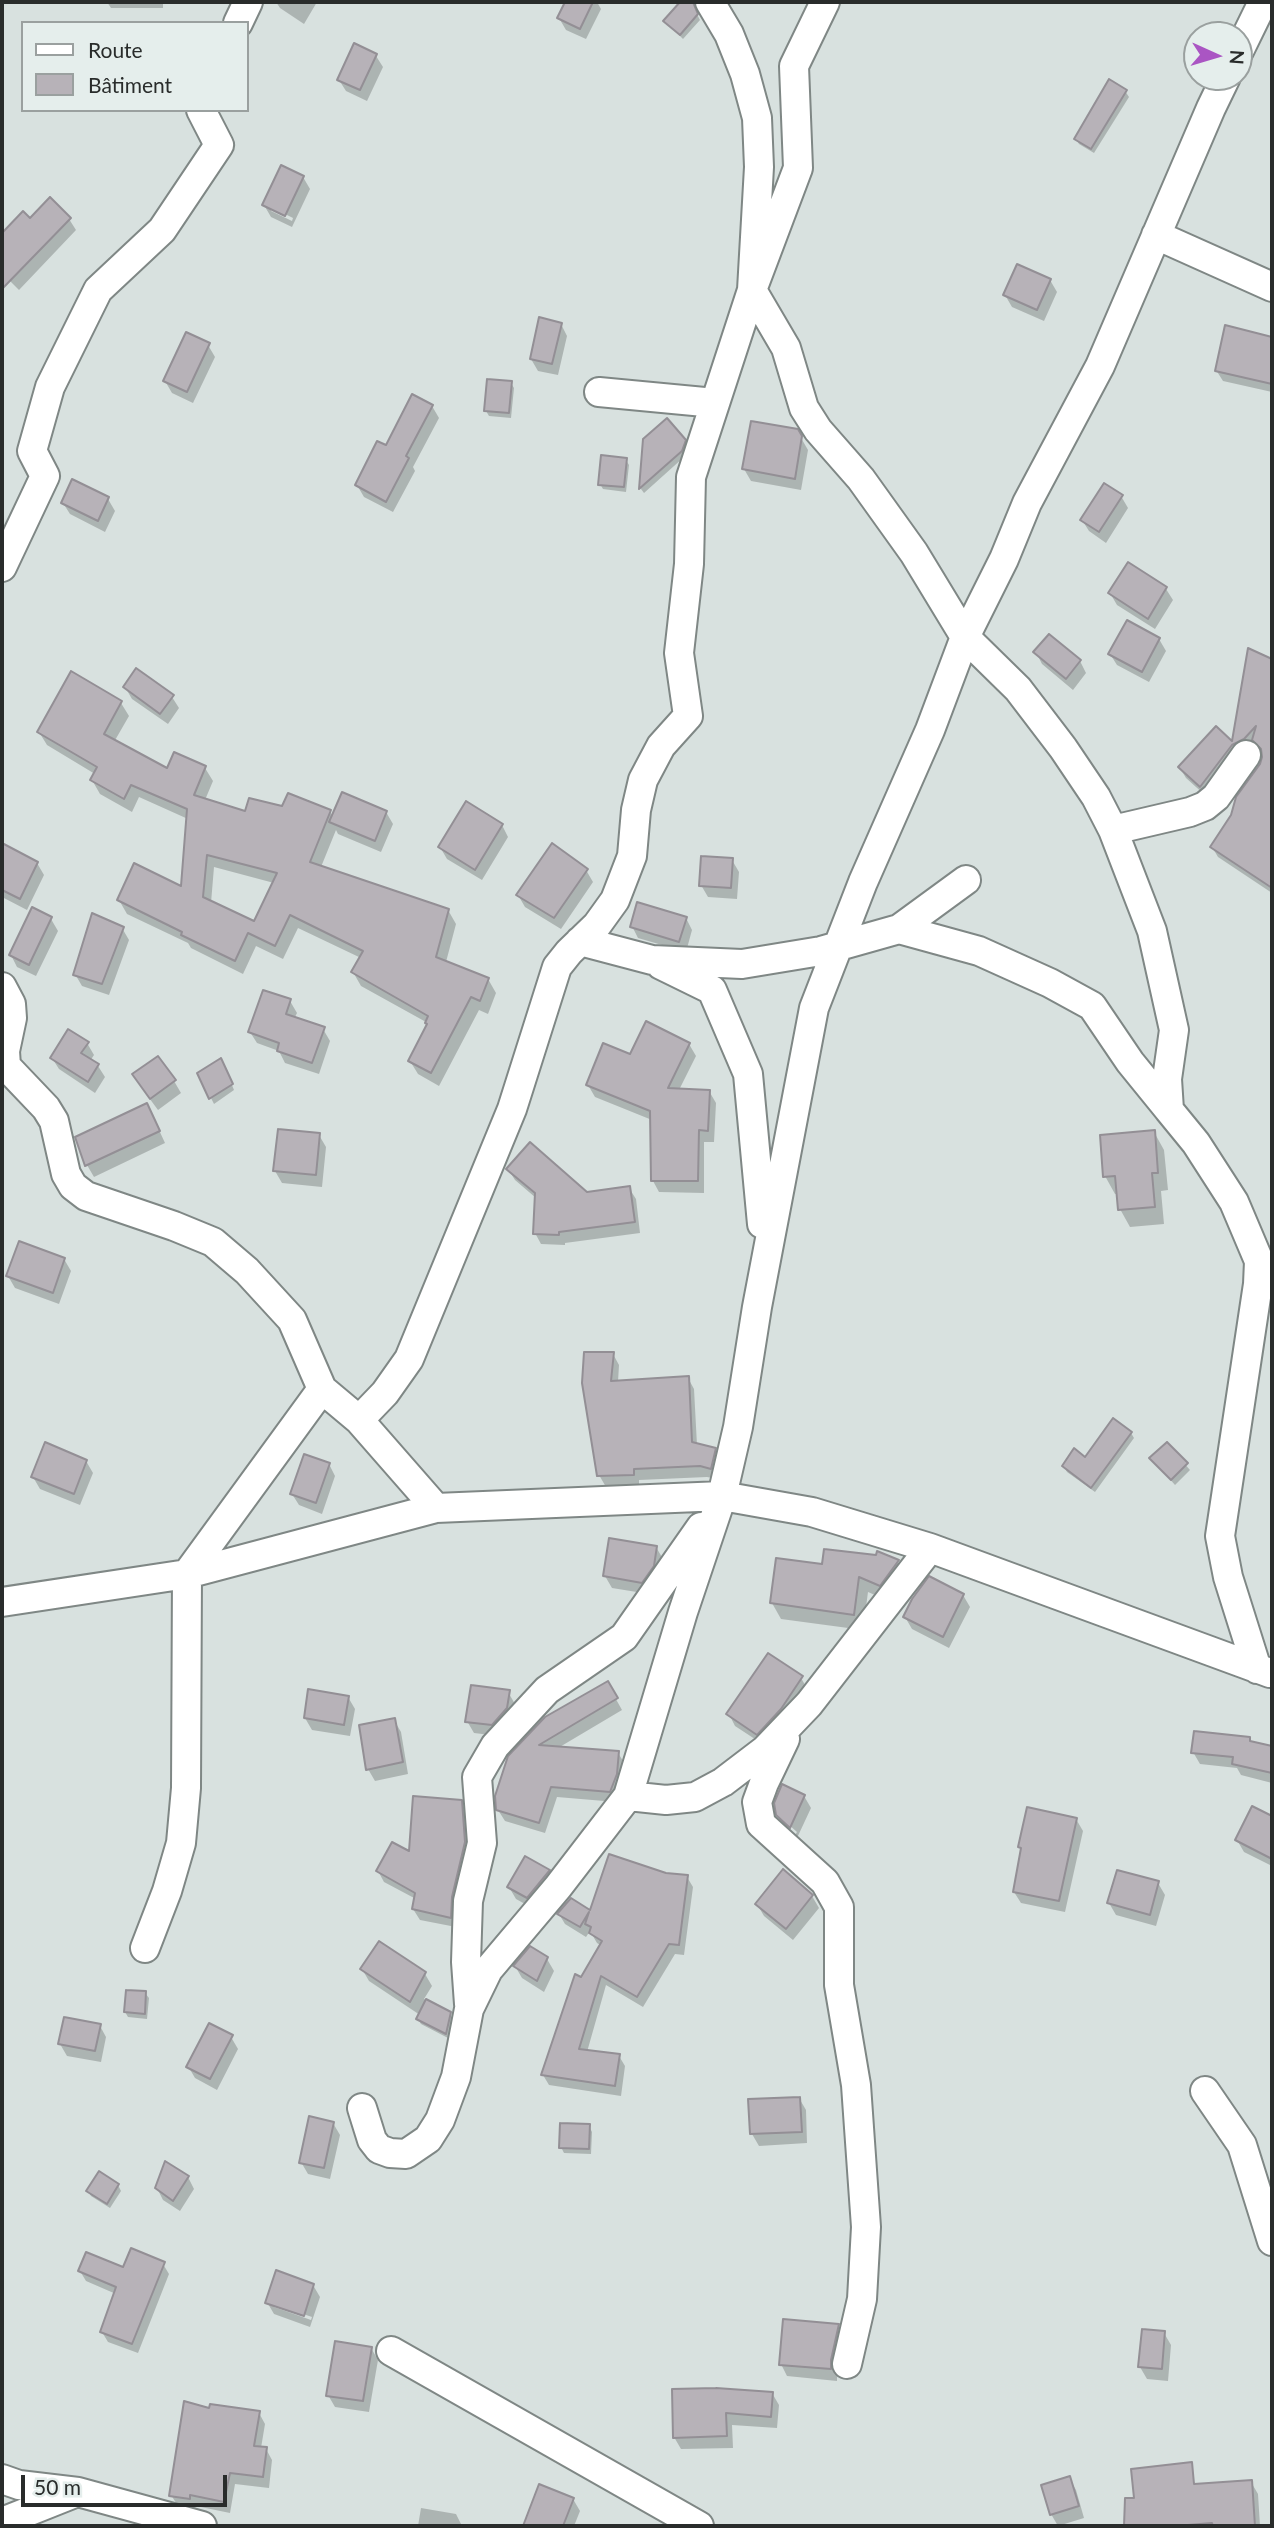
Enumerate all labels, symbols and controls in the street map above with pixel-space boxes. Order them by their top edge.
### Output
legend [21,21,248,112]
north arrow [1183,21,1253,91]
text: Route [88,37,143,62]
text: N [1225,49,1249,65]
text: Bâtiment [88,72,172,97]
scale bar [24,2462,231,2506]
text: 50 m [34,2474,81,2499]

